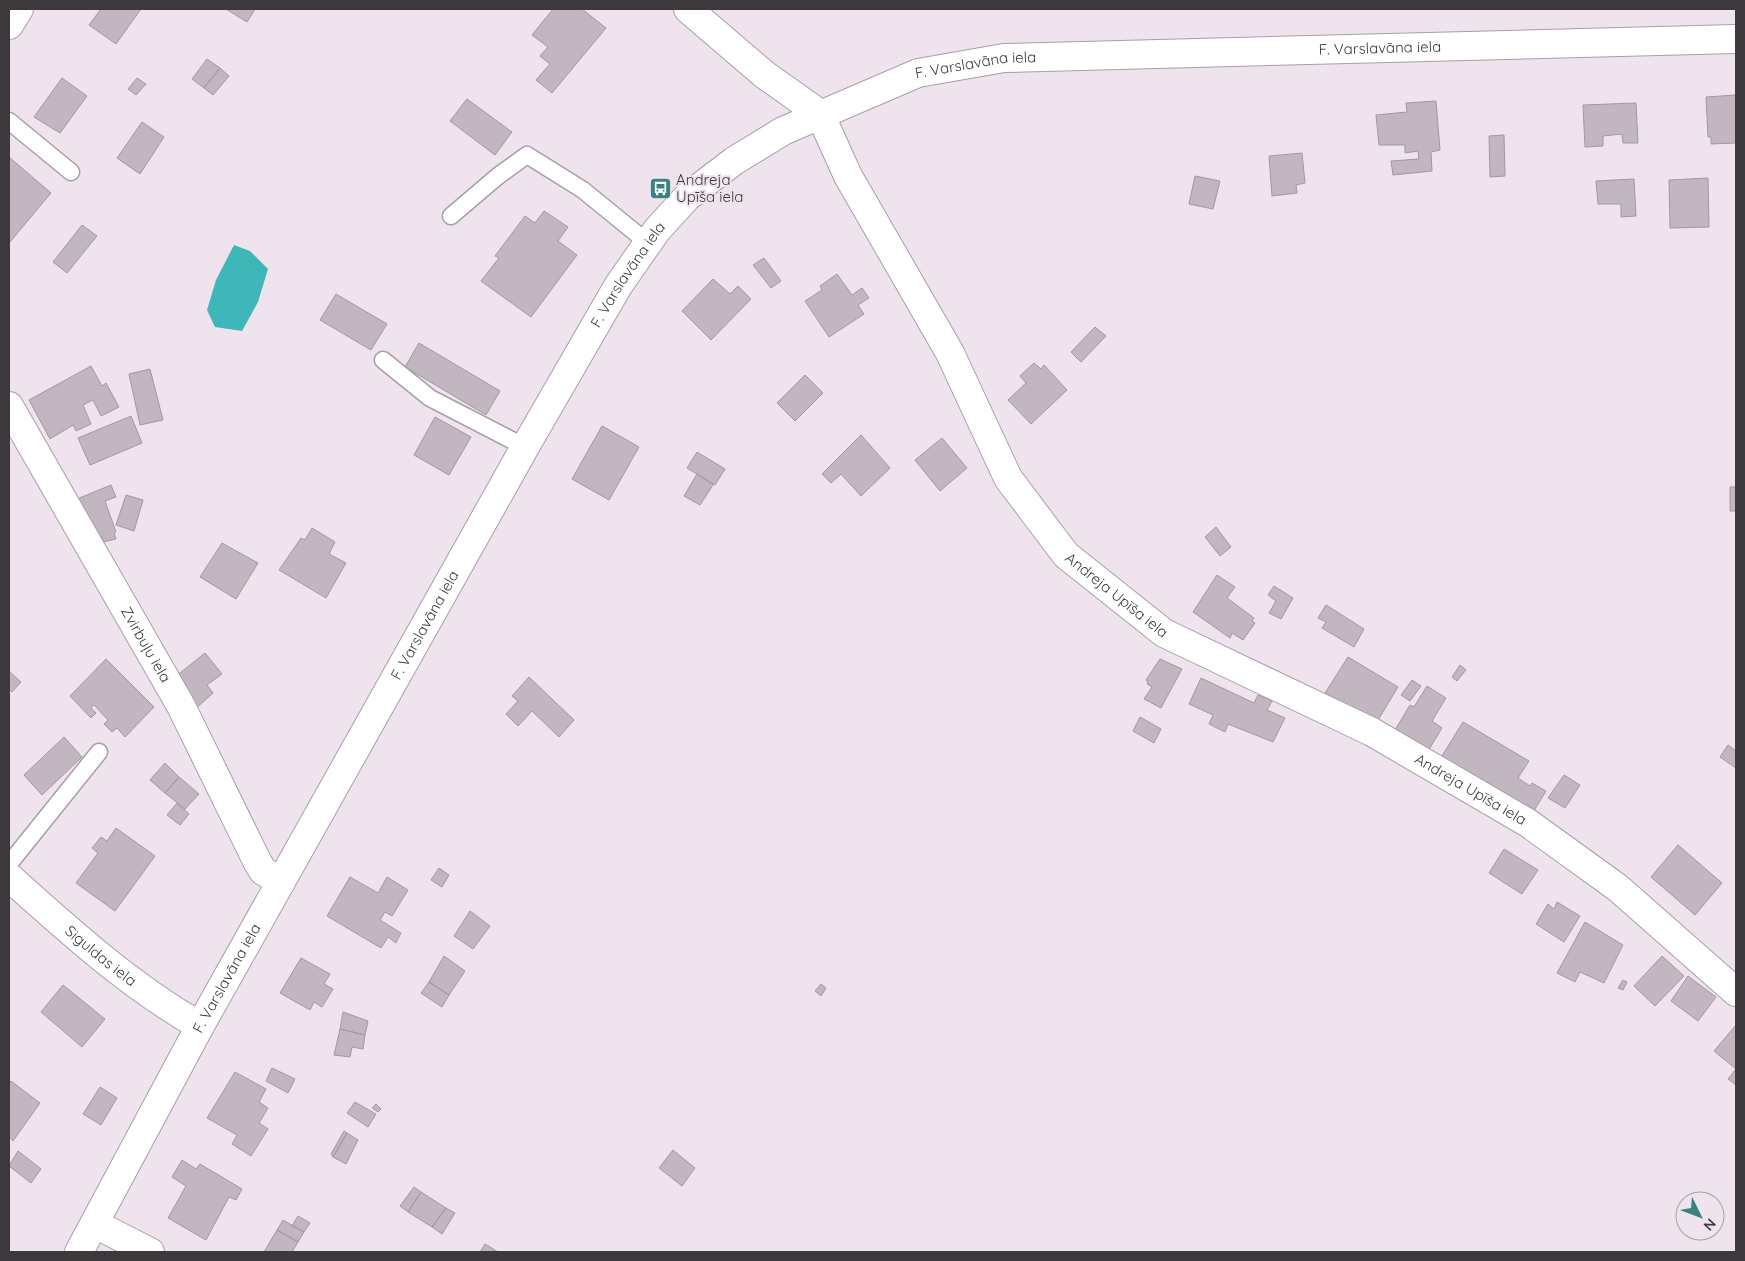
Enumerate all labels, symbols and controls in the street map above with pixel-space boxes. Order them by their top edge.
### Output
street label: F. Varslavāna iela [1318,37,1441,59]
street label: F. Varslavāna iela [913,47,1036,82]
place label: Andreja Upīša iela [676,170,743,206]
bus stop icon: Andreja Upīša iela [648,177,672,201]
street label: F. Varslavāna iela [586,218,669,331]
street label: Andreja Upīša iela [1062,548,1172,642]
street label: F. Varslavāna iela [386,567,463,683]
street label: Zvirbuļu iela [117,603,175,686]
street label: Andreja Upīša iela [1411,749,1530,829]
street label: F. Varslavāna iela [188,920,265,1036]
street label: Siguldas iela [61,921,140,990]
north arrow [1675,1191,1725,1241]
text: N [1700,1215,1720,1235]

